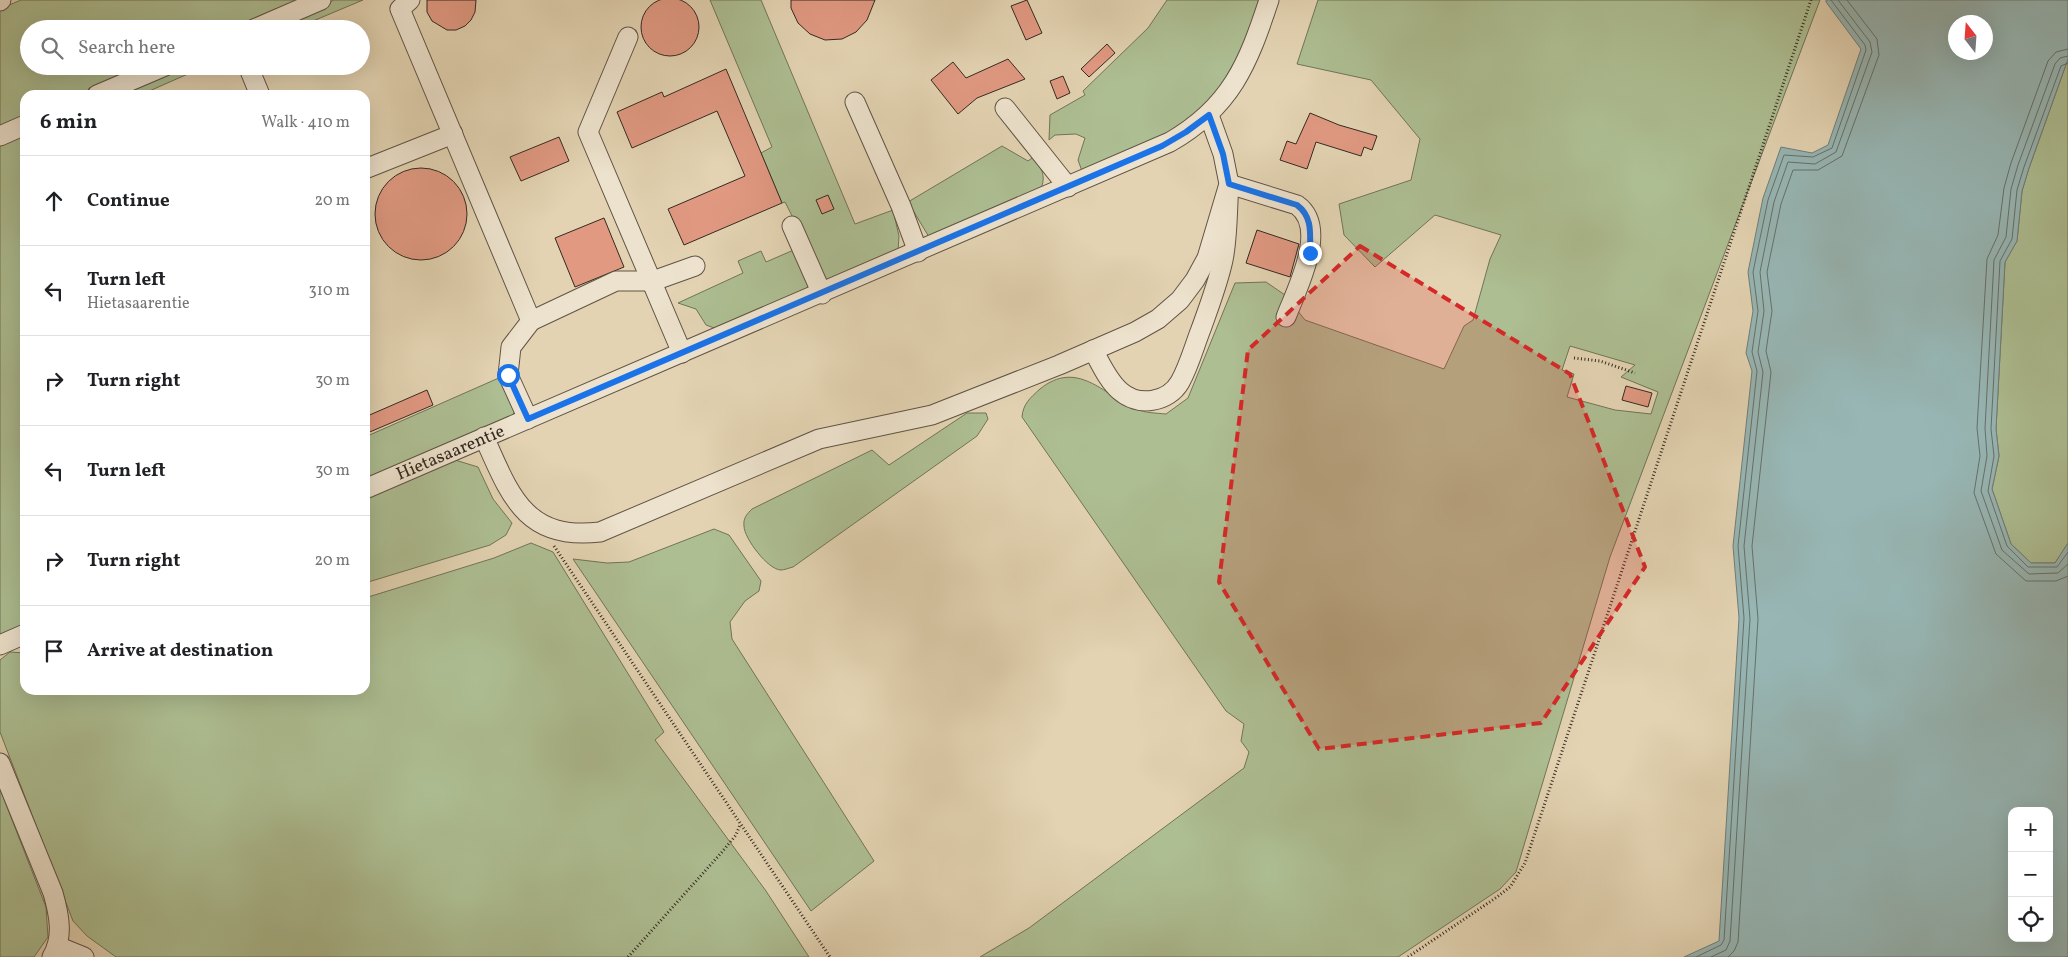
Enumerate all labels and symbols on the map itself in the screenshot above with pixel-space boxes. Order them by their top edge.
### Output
north arrow [1948,15,1993,60]
route end [1299,242,1322,265]
route start [497,364,520,387]
street label: Hietasaarentie [393,419,509,487]

